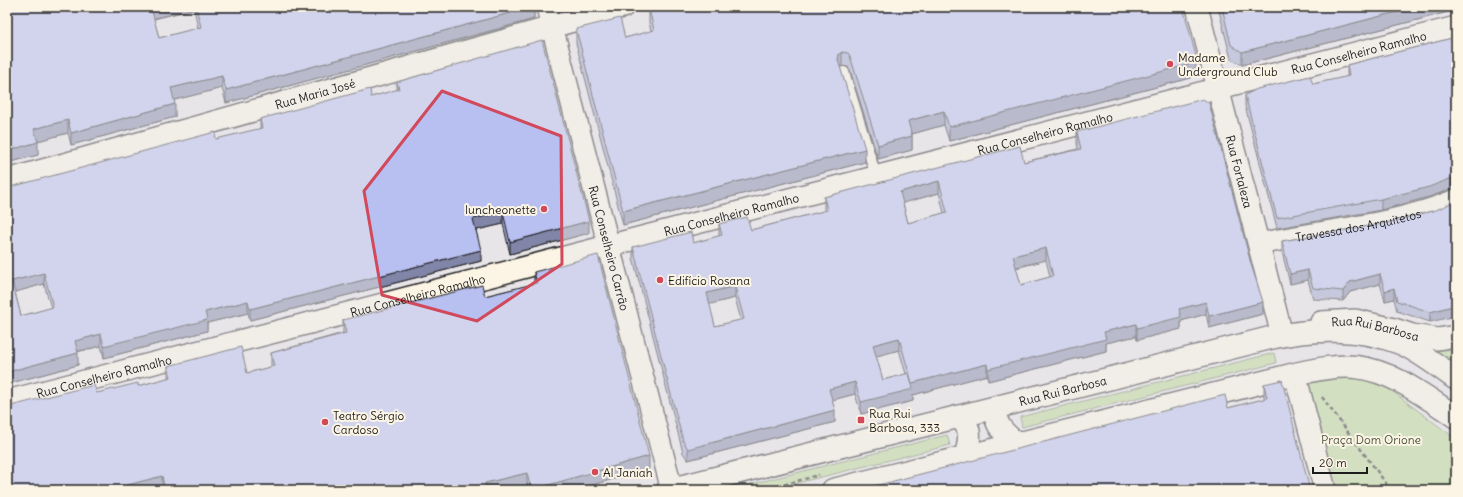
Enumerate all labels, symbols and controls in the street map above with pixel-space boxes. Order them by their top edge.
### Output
street label: Rua Conselheiro Ramalho [1289,27,1428,77]
place label: Madame Underground Club [1178,50,1278,79]
marker: Madame Underground Club [1165,59,1175,69]
street label: Rua Maria José [273,75,357,112]
street label: Rua Conselheiro Ramalho [976,108,1114,158]
street label: Rua Fortaleza [1223,133,1256,210]
street label: Rua Conselheiro Carrão [586,184,633,313]
street label: Rua Conselheiro Ramalho [662,189,801,239]
place label: luncheonette [465,202,536,217]
marker: luncheonette [539,204,549,214]
street label: Travessa dos Arquitetos [1294,205,1423,244]
street label: Rua Conselheiro Ramalho [348,270,487,320]
place label: Edifício Rosana [668,273,750,288]
marker: Edifício Rosana [655,275,665,285]
street label: Rua Rui Barbosa [1331,312,1420,343]
street label: Rua Conselheiro Ramalho [35,351,173,401]
street label: Rua Rui Barbosa [1017,372,1108,409]
place label: Rua Rui Barbosa, 333 [869,406,940,435]
place label: Teatro Sérgio Cardoso [333,408,404,437]
marker: Rua Rui Barbosa, 333 [856,415,866,425]
marker: Teatro Sérgio Cardoso [320,417,330,427]
park label: Praça Dom Orione [1321,432,1421,447]
scale bar [1313,449,1367,475]
text: 20 m [1319,455,1347,470]
place label: Al Janiah [603,465,653,480]
marker: Al Janiah [590,467,600,477]

